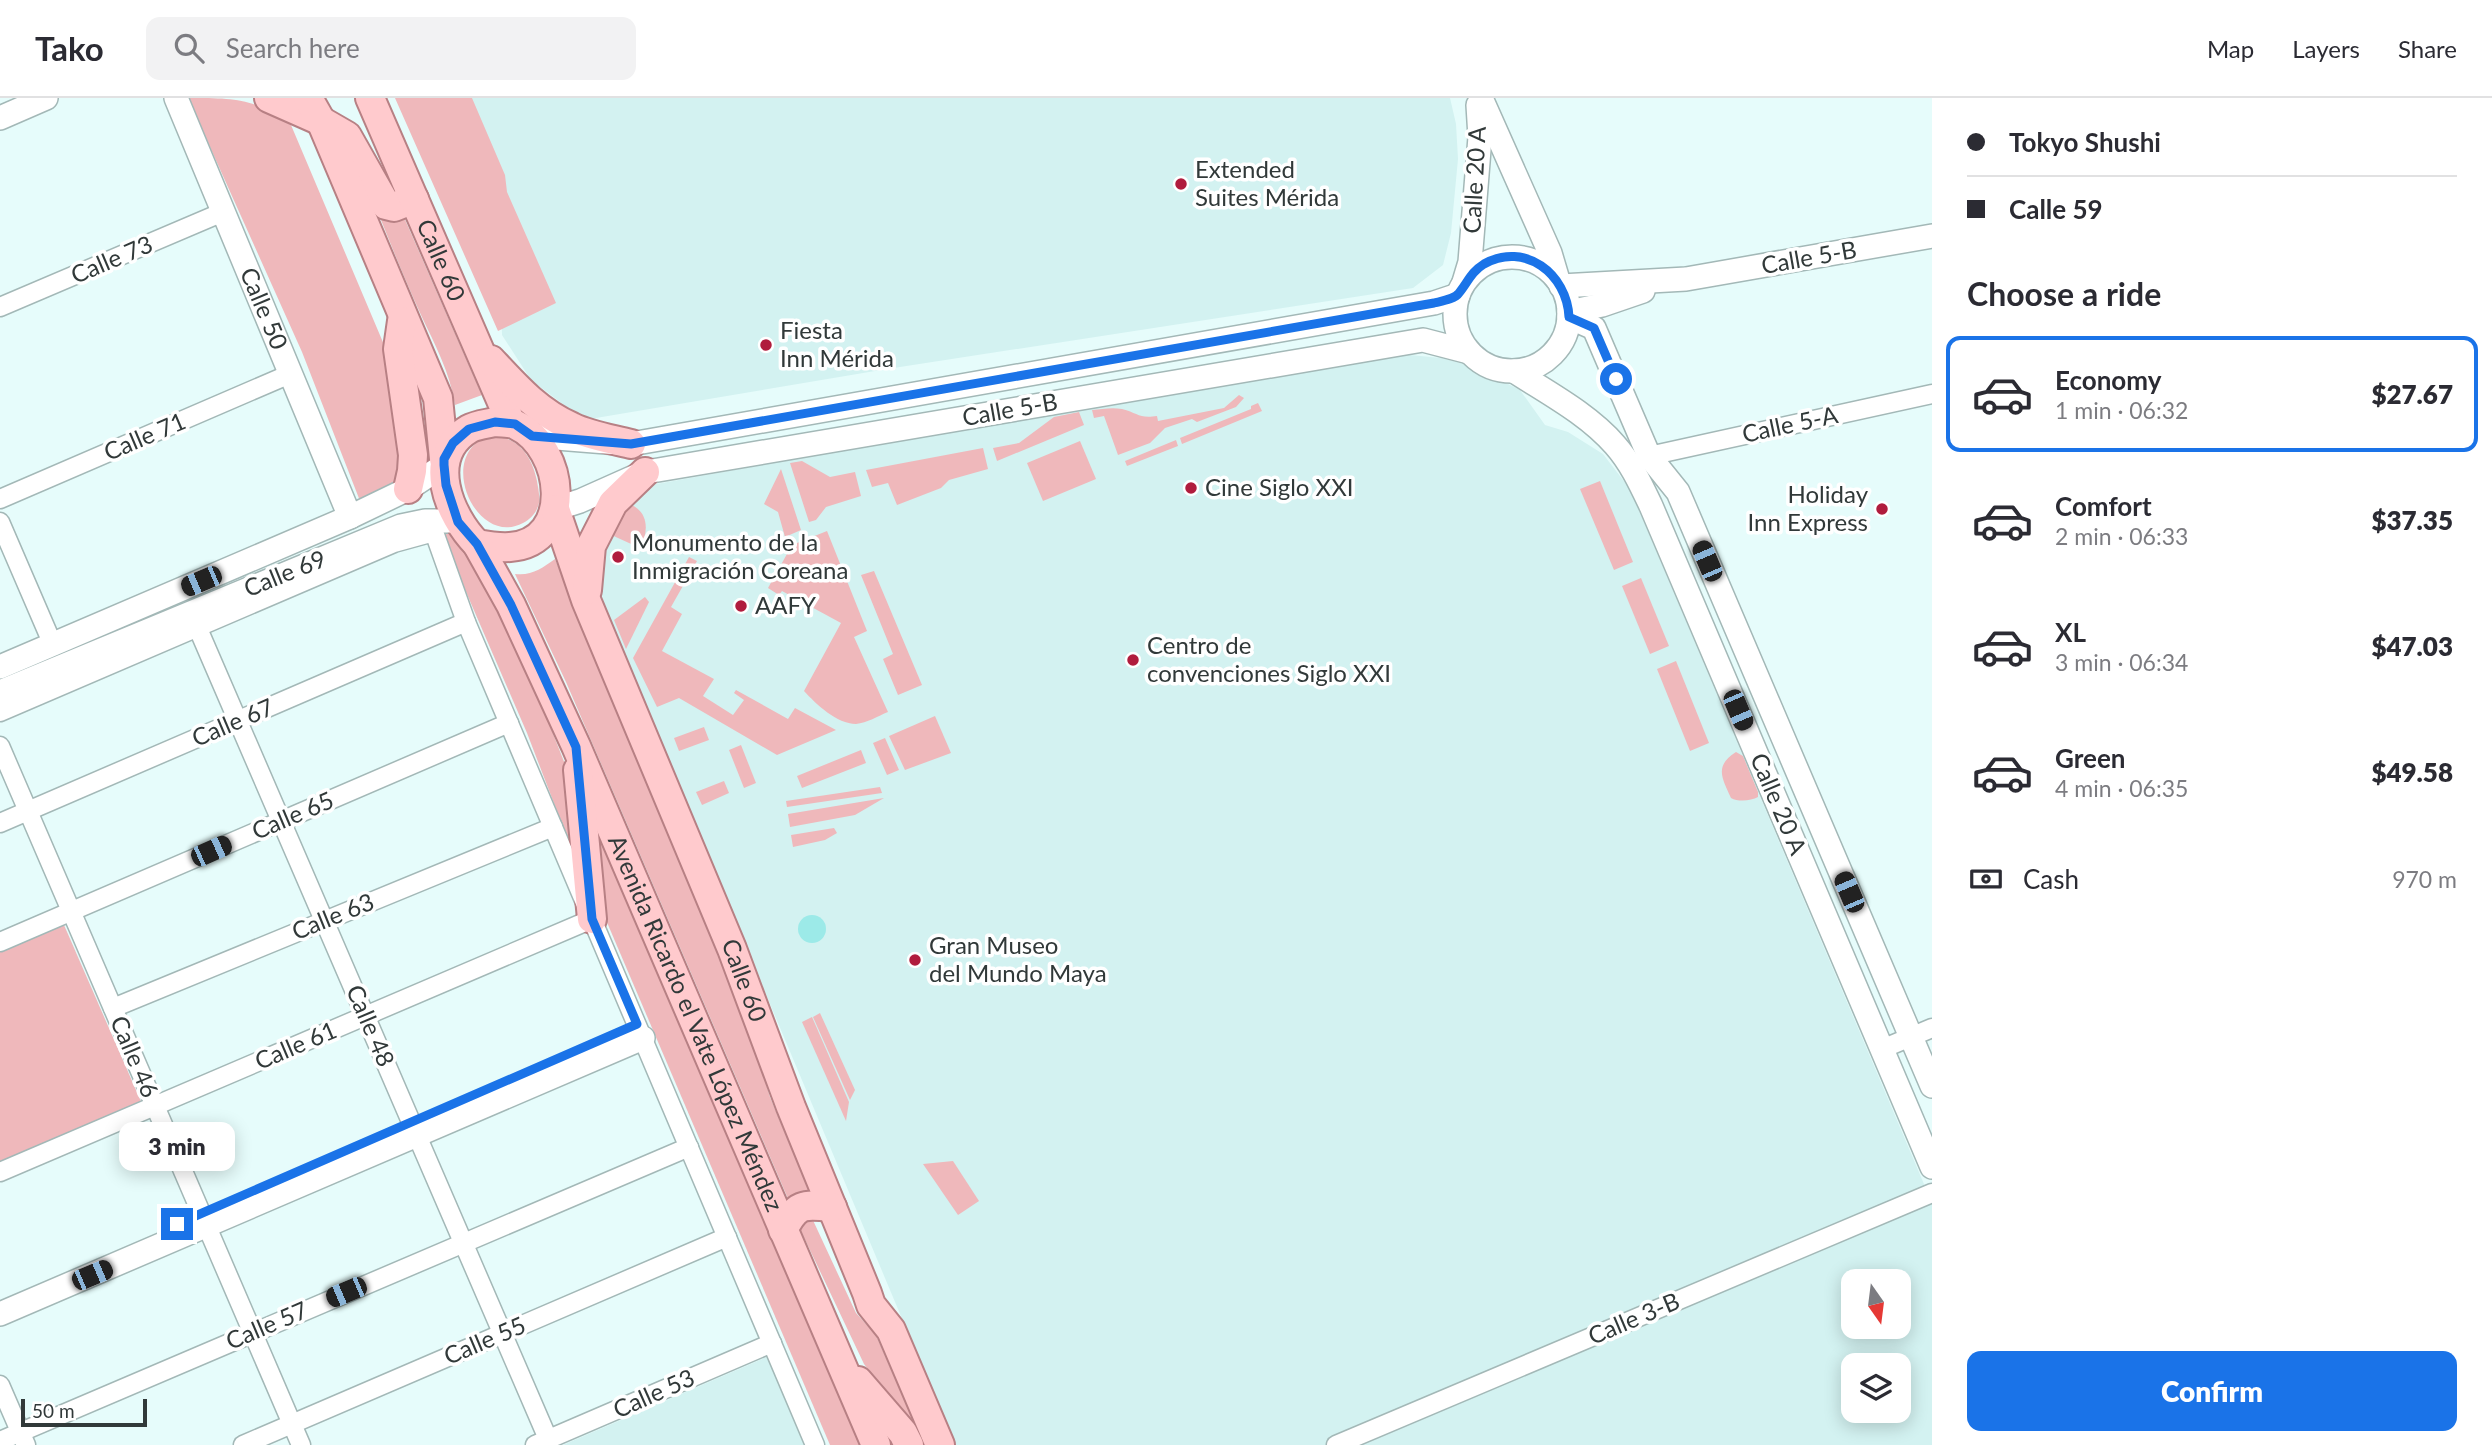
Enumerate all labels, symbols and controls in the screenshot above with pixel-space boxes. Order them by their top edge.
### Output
search box [146,17,636,80]
text: Tako [35,28,104,68]
icon: search [170,29,208,67]
text: Search here [226,32,360,64]
text: Map [2207,34,2254,63]
text: Layers [2292,34,2360,63]
text: Share [2398,34,2457,63]
street label: Calle 20 A [1456,125,1491,234]
text: Tokyo Shushi [2009,126,2161,158]
place label: Extended Suites Mérida [1195,154,1339,211]
marker: Extended Suites Mérida [1173,176,1189,192]
text: Calle 59 [2009,193,2103,225]
street label: Calle 60 [411,215,472,305]
street label: Calle 73 [66,228,157,289]
street label: Calle 5-B [1759,234,1859,279]
street label: Calle 50 [235,263,295,353]
text: Choose a ride [1967,274,2161,313]
place label: Fiesta Inn Mérida [780,315,894,372]
marker: Fiesta Inn Mérida [758,337,774,353]
route start [1600,363,1632,395]
icon: car [1971,363,2034,426]
text: Economy [2055,364,2161,396]
text: $27.67 [2371,378,2453,410]
street label: Calle 5-B [960,386,1060,431]
text: 1 min · 06:32 [2055,396,2188,424]
street label: Calle 5-A [1739,399,1841,448]
street label: Calle 71 [99,405,190,466]
place label: Cine Siglo XXI [1205,472,1353,501]
place label: Holiday Inn Express [1748,479,1869,536]
marker: Cine Siglo XXI [1183,480,1199,496]
icon: car [1971,489,2034,552]
text: Comfort [2055,490,2152,522]
marker: Holiday Inn Express [1874,501,1890,517]
text: $37.35 [2371,504,2453,536]
text: 2 min · 06:33 [2055,522,2188,550]
place label: Monumento de la Inmigración Coreana [632,527,848,584]
car [1690,538,1725,584]
street label: Calle 69 [239,543,330,602]
marker: Monumento de la Inmigración Coreana [610,549,626,565]
car [178,563,225,599]
place label: AAFY [755,590,816,619]
marker: AAFY [733,598,749,614]
icon: car [1971,615,2034,678]
text: XL [2055,616,2086,648]
place label: Centro de convenciones Siglo XXI [1147,630,1391,687]
text: $47.03 [2371,630,2453,662]
text: 3 min · 06:34 [2055,648,2188,676]
marker: Centro de convenciones Siglo XXI [1125,652,1141,668]
car [1721,687,1756,733]
street label: Calle 67 [187,691,278,752]
icon: car [1971,741,2034,804]
text: Green [2055,742,2125,774]
street label: Calle 20 A [1745,748,1814,859]
text: $49.58 [2371,756,2453,788]
text: 4 min · 06:35 [2055,774,2188,802]
street label: Calle 65 [247,784,338,845]
street label: Avenida Ricardo el Vate López Méndez [603,830,790,1216]
car [188,833,235,869]
icon: cash [1967,860,2005,898]
text: Cash [2023,863,2079,895]
text: 970 m [2392,865,2457,893]
car [1832,869,1867,915]
street label: Calle 63 [287,886,378,945]
place label: Gran Museo del Mundo Maya [929,930,1107,987]
street label: Calle 60 [716,934,774,1025]
marker: Gran Museo del Mundo Maya [907,952,923,968]
street label: Calle 48 [341,980,402,1071]
street label: Calle 46 [105,1011,166,1102]
street label: Calle 61 [250,1014,341,1075]
callout: 3 min [119,1122,235,1172]
text: 3 min [148,1132,206,1160]
route end [161,1208,193,1240]
car [69,1257,116,1293]
north arrow [1841,1269,1911,1339]
map controls [1841,1269,1911,1423]
car [323,1274,370,1310]
street label: Calle 3-B [1583,1285,1683,1350]
street label: Calle 57 [221,1294,312,1355]
street label: Calle 55 [439,1309,530,1370]
button: Confirm [1967,1351,2457,1431]
button: layers [1841,1353,1911,1423]
street label: Calle 53 [608,1362,699,1423]
scale bar [21,1396,147,1428]
text: 50 m [32,1399,75,1422]

